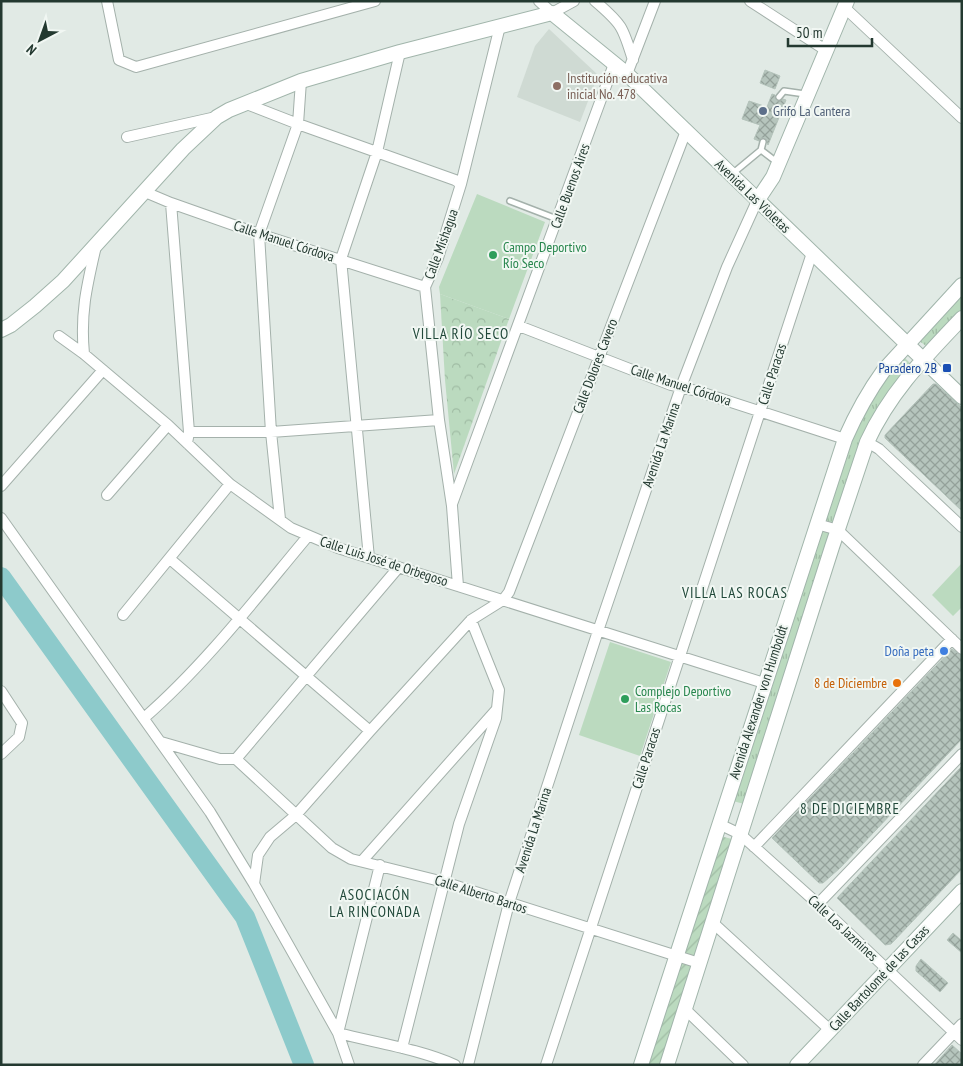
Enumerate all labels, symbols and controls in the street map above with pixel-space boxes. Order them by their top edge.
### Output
north arrow [15,15,65,65]
scale bar [788,15,872,47]
text: 50 m [796,23,822,42]
text: N [23,41,40,59]
place label: Institución educativa inicial No. 478 [567,69,668,103]
marker: Institución educativa inicial No. 478 [551,80,563,92]
place label: Grifo La Cantera [773,102,850,120]
marker: Grifo La Cantera [757,105,769,117]
street label: Calle Buenos Aires [546,141,594,231]
street label: Avenida Las Violetas [711,155,795,237]
street label: Calle Mishagua [420,206,462,282]
street label: Calle Manuel Córdova [231,216,337,266]
place label: Campo Deportivo Río Seco [503,238,587,272]
marker: Campo Deportivo Río Seco [487,249,499,261]
street label: Calle Dolores Cavero [569,316,621,416]
district label: VILLA RÍO SECO [412,324,509,343]
street label: Calle Paracas [754,341,790,407]
place label: Paradero 2B [878,359,937,377]
street label: Calle Manuel Córdova [628,360,734,410]
marker: Paradero 2B [941,362,953,374]
street label: Avenida La Marina [638,400,684,490]
street label: Calle Luis José de Orbegoso [318,532,450,590]
district label: VILLA LAS ROCAS [681,583,788,602]
street label: Avenida Alexander von Humboldt [725,623,791,781]
place label: Doña peta [885,642,934,660]
marker: Doña peta [938,645,950,657]
place label: 8 de Diciembre [814,674,887,692]
marker: 8 de Diciembre [891,677,903,689]
place label: Complejo Deportivo Las Rocas [635,682,731,716]
marker: Complejo Deportivo Las Rocas [619,693,631,705]
street label: Calle Paracas [628,725,664,791]
street label: Avenida La Marina [511,785,555,875]
district label: 8 DE DICIEMBRE [800,799,900,818]
street label: Calle Alberto Bartos [432,871,530,918]
district label: ASOCIACÓN LA RINCONADA [329,885,421,921]
street label: Calle Los Jazmines [804,891,882,965]
street label: Calle Bartolomé de las Casas [825,921,933,1035]

